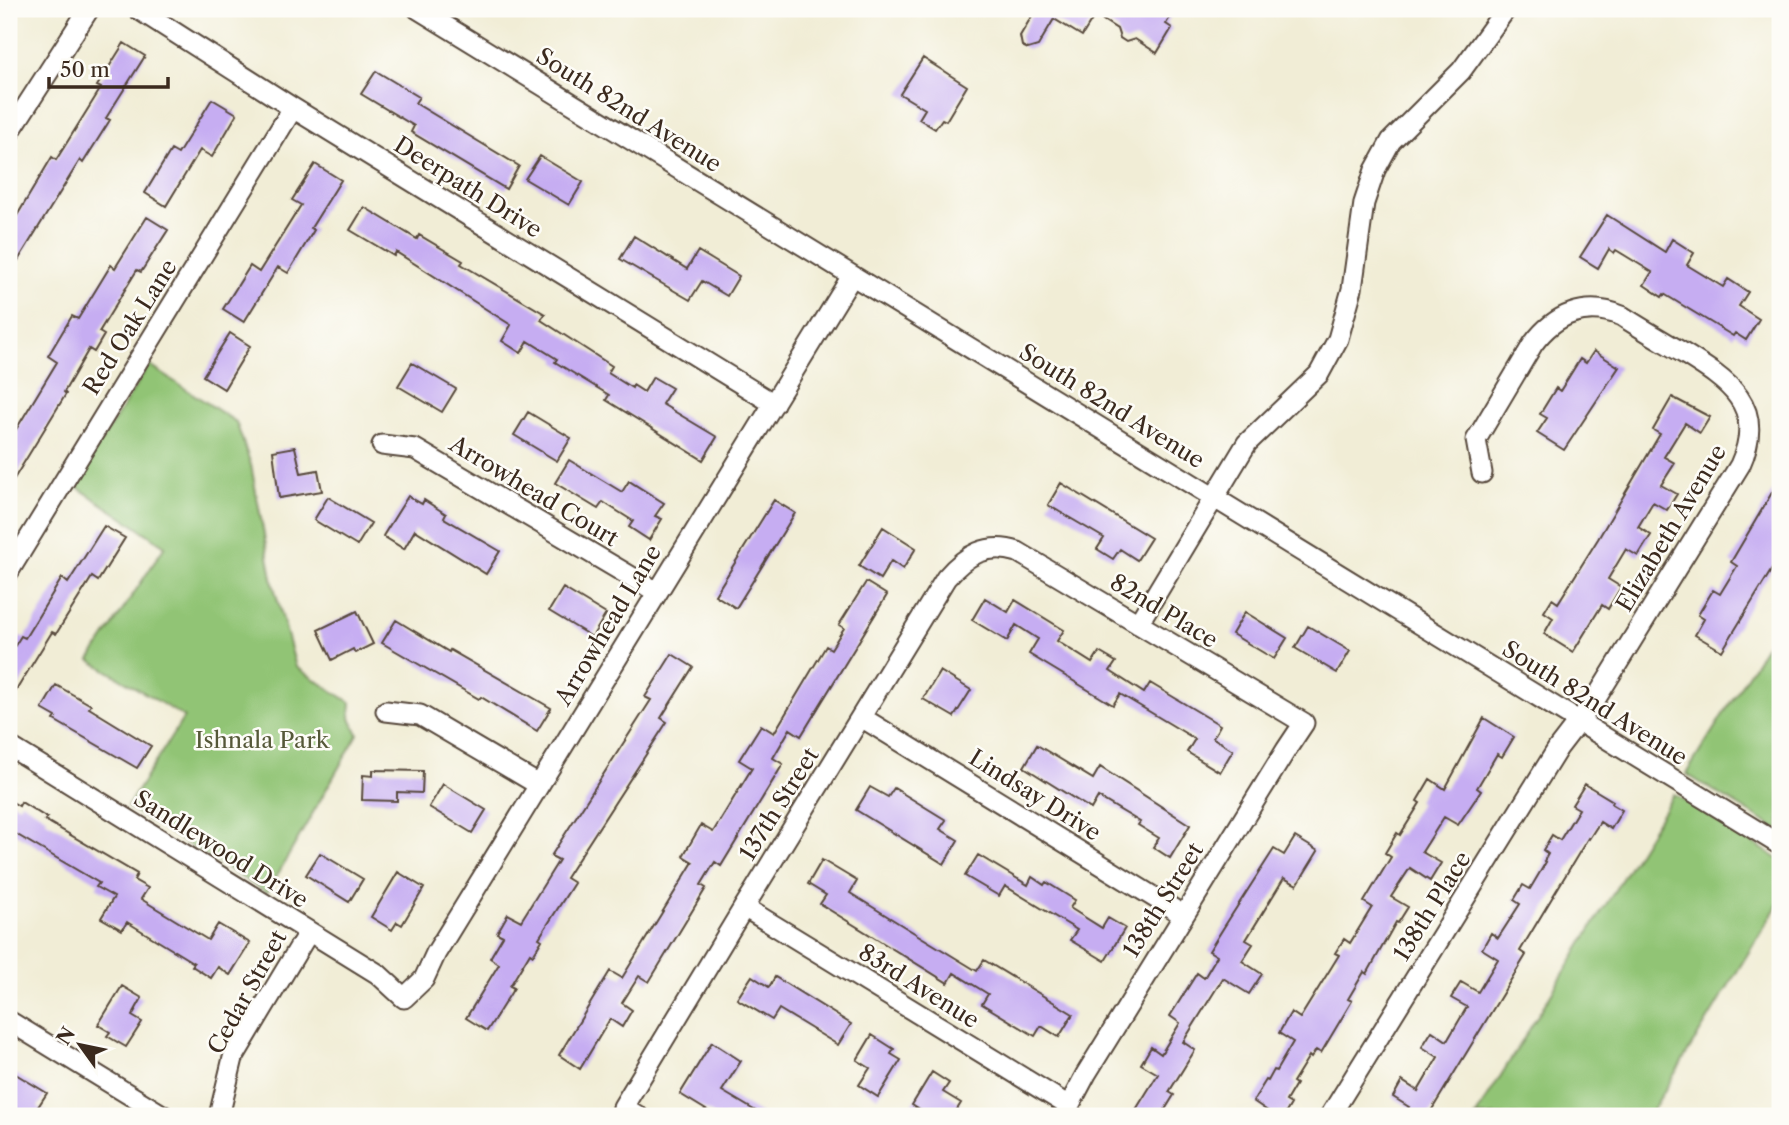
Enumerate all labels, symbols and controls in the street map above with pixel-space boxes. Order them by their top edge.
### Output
street label: South 82nd Avenue [531,42,727,178]
scale bar [49,46,168,90]
text: 50 m [60,57,110,82]
street label: Deerpath Drive [389,130,547,244]
street label: Red Oak Lane [77,254,183,400]
street label: South 82nd Avenue [1014,338,1210,474]
street label: Arrowhead Court [444,429,623,552]
street label: Elizabeth Avenue [1610,439,1732,617]
street label: Arrowhead Lane [548,540,667,711]
street label: 82nd Place [1105,568,1223,654]
street label: South 82nd Avenue [1497,635,1693,771]
park label: Ishnala Park [195,726,331,754]
street label: 137th Street [733,743,825,865]
street label: Lindsay Drive [964,743,1106,847]
street label: Sandlewood Drive [129,784,313,914]
street label: 138th Street [1117,838,1209,962]
street label: 138th Place [1387,846,1477,966]
street label: Cedar Street [201,925,293,1059]
street label: 83rd Avenue [854,938,984,1034]
north arrow [46,1010,116,1080]
text: N [52,1023,80,1049]

